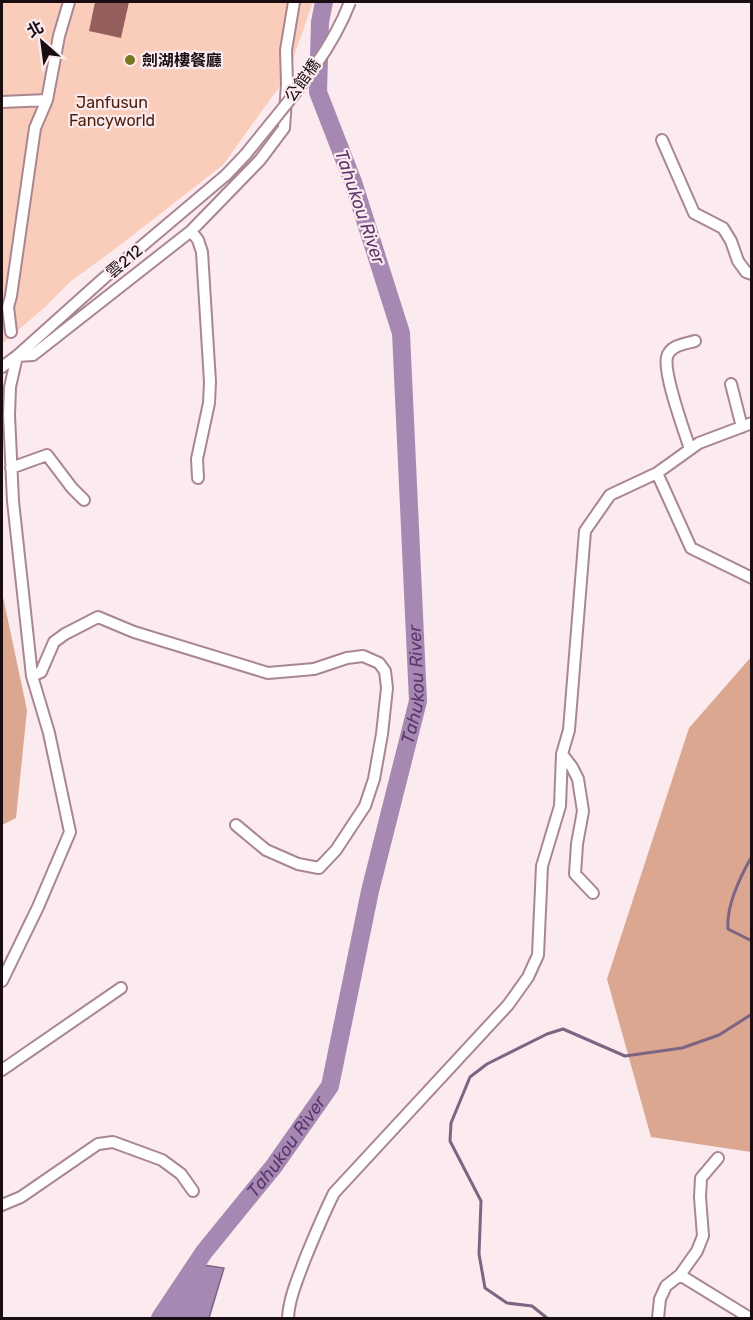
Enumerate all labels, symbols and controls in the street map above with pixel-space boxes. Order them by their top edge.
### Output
north arrow [12,12,72,72]
text: 北 [24,17,47,41]
place label: 劍湖樓餐廳 [142,51,222,70]
marker: 劍湖樓餐廳 [123,53,137,67]
street label: 公館橋 [281,55,324,105]
park label: Janfusun Fancyworld [69,93,155,130]
water label: Tahukou River [330,147,390,268]
street label: 雲212 [102,241,146,282]
water label: Tahukou River [397,623,429,746]
water label: Tahukou River [242,1091,331,1202]

